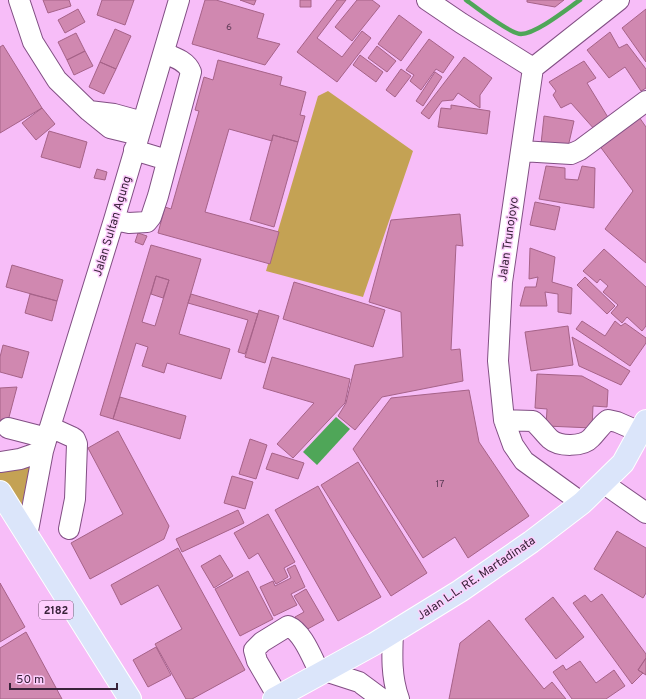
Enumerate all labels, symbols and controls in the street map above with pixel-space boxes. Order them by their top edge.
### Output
house number: 6 [226,21,232,34]
street label: Jalan Sultan Agung [90,174,136,279]
street label: Jalan Trunojoyo [495,196,523,282]
house number: 17 [436,478,444,491]
street label: Jalan L.L. RE. Martadinata [414,533,539,624]
road number: 2182 [39,601,73,619]
scale bar [10,665,117,691]
text: 50 m [16,672,44,688]

